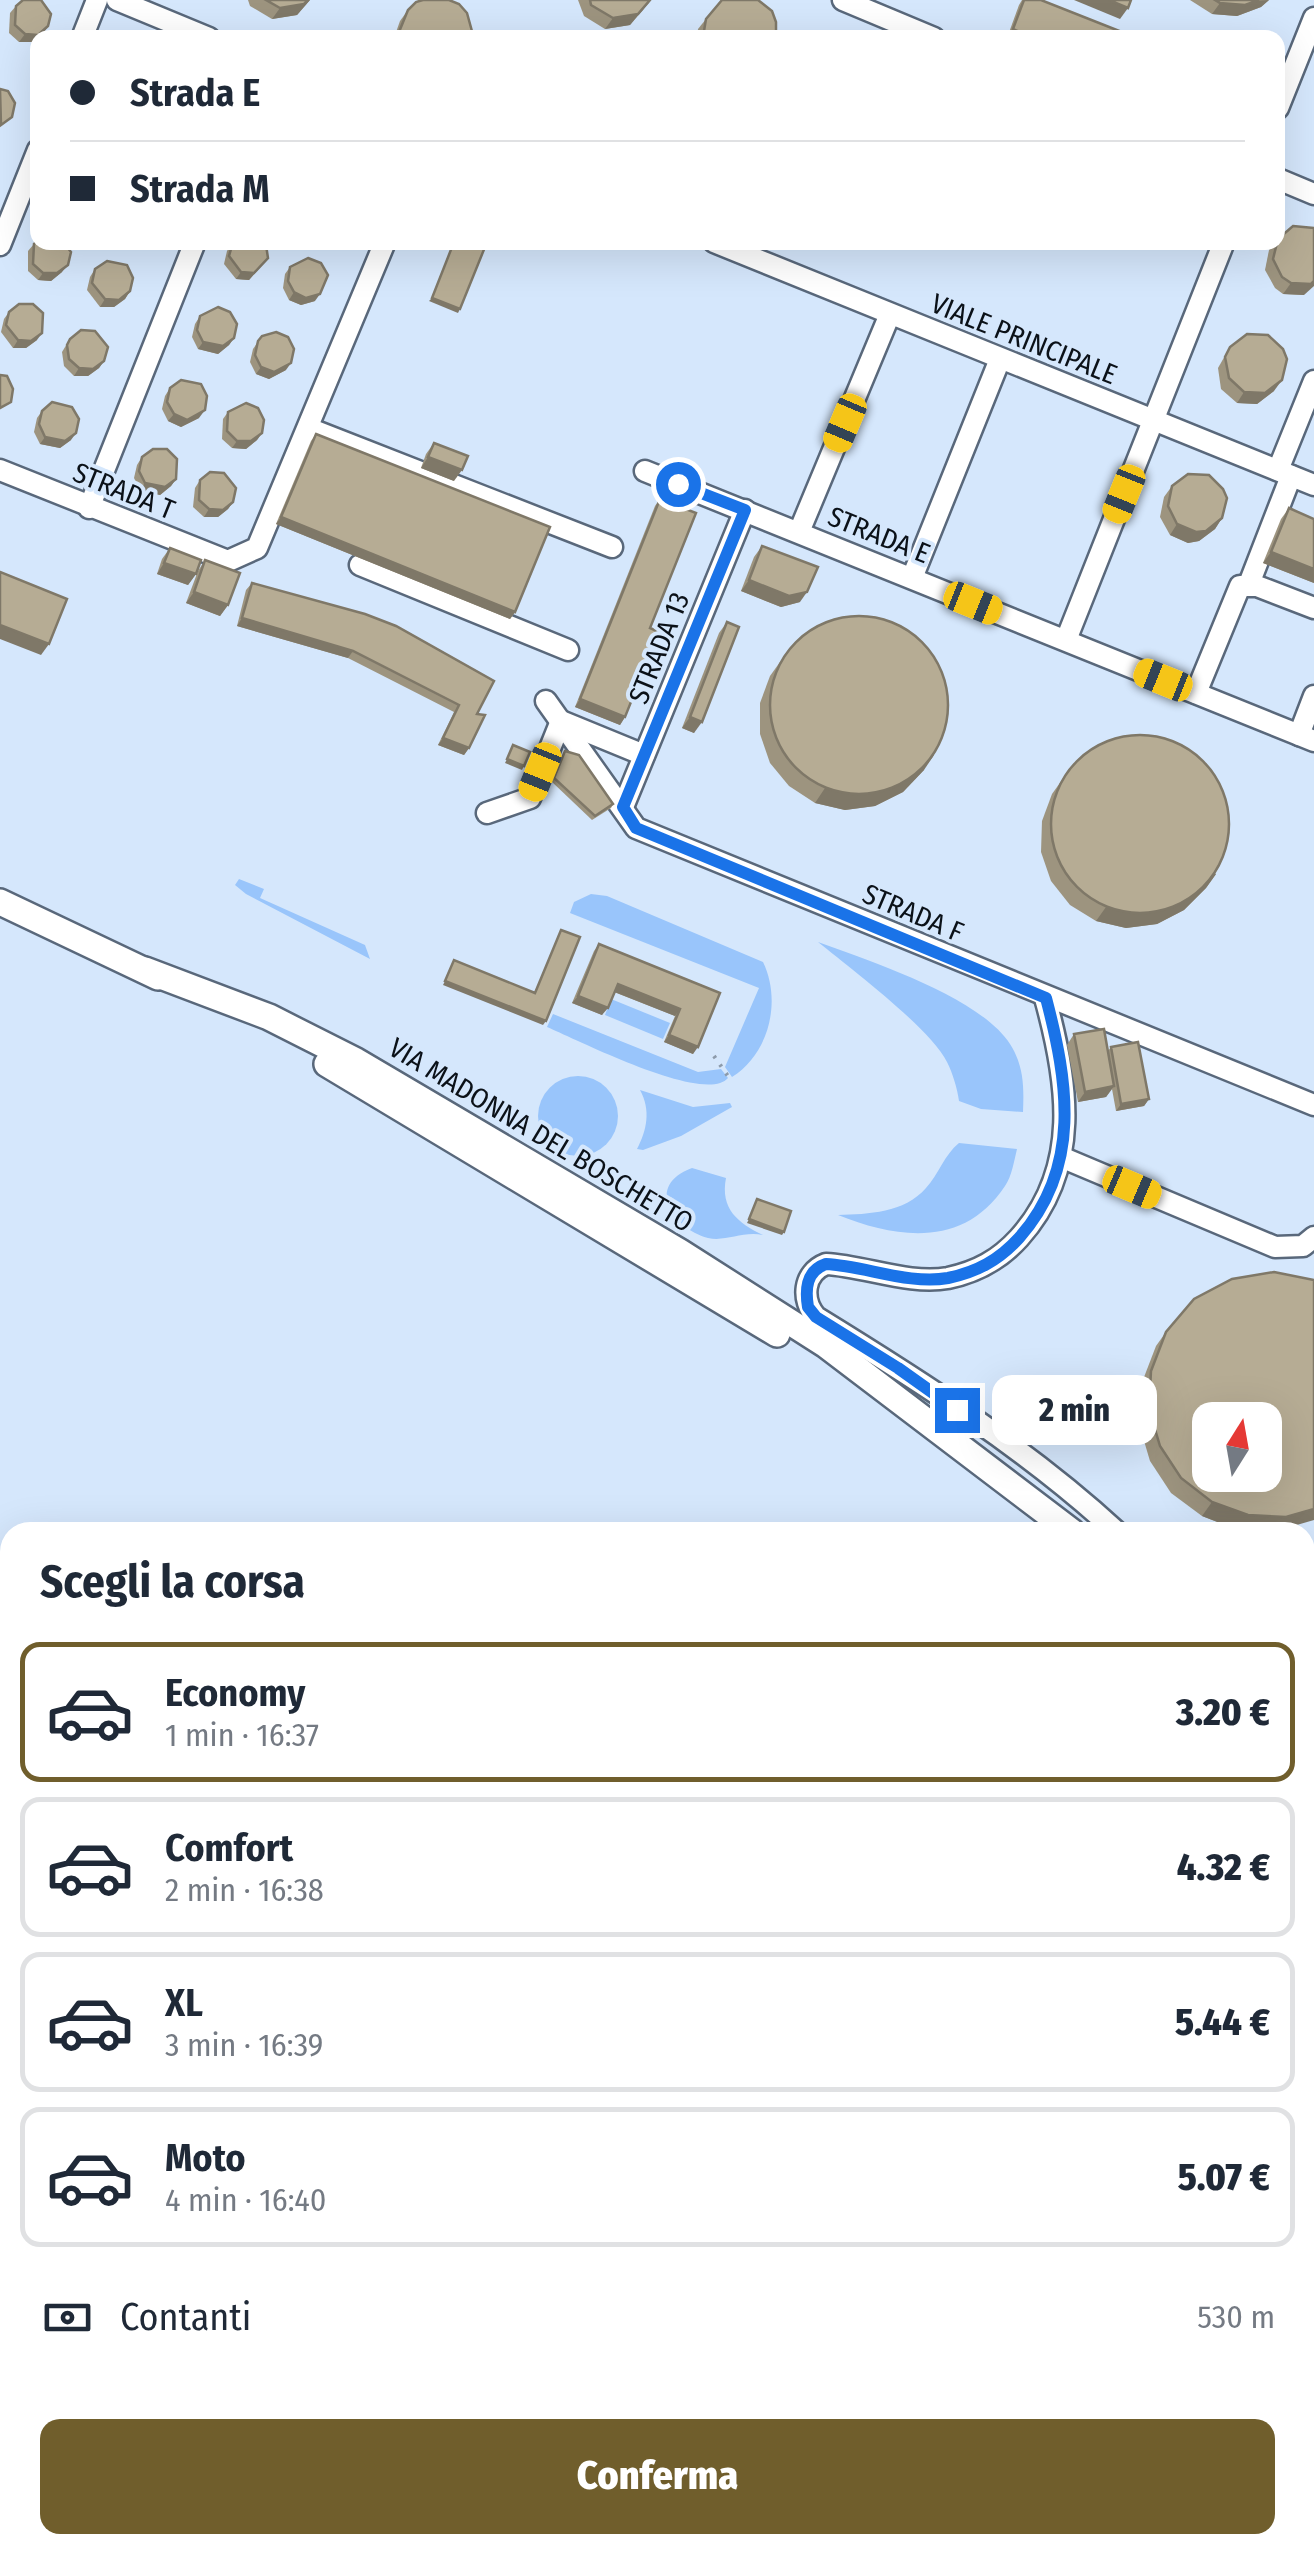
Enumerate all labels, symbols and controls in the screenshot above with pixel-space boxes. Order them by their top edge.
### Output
text: Strada E [130,70,260,116]
text: Strada M [130,166,270,212]
street label: VIALE PRINCIPALE [926,287,1122,391]
car [819,390,871,456]
street label: STRADA T [68,456,180,526]
car [1099,461,1149,527]
route start [656,462,701,507]
street label: STRADA E [823,500,935,570]
car [940,578,1006,628]
street label: STRADA 13 [622,588,696,708]
car [1130,655,1196,705]
car [515,739,565,805]
street label: STRADA F [858,877,968,949]
street label: VIA MADONNA DEL BOSCHETTO [383,1031,699,1239]
car [1099,1161,1165,1213]
callout: 2 min [992,1375,1157,1445]
route end [935,1388,980,1433]
text: 2 min [1039,1391,1110,1429]
north arrow [1192,1402,1282,1492]
map controls [1192,1402,1282,1492]
text: Scegli la corsa [40,1555,305,1609]
icon: car [45,1667,135,1757]
text: Economy [165,1670,305,1716]
text: 3.20 € [1176,1689,1270,1735]
text: 1 min · 16:37 [165,1716,319,1754]
icon: car [45,1822,135,1912]
text: Comfort [165,1825,293,1871]
text: 4.32 € [1177,1844,1270,1890]
text: 2 min · 16:38 [165,1871,324,1909]
icon: car [45,1977,135,2067]
text: XL [165,1980,203,2026]
text: 5.44 € [1175,1999,1270,2045]
text: 3 min · 16:39 [165,2026,323,2064]
icon: car [45,2132,135,2222]
text: Moto [165,2135,246,2181]
text: 5.07 € [1178,2154,1270,2200]
text: 4 min · 16:40 [165,2181,327,2219]
icon: cash [40,2290,95,2345]
text: Contanti [120,2294,251,2340]
text: 530 m [1197,2298,1275,2336]
button: Conferma [40,2419,1275,2534]

